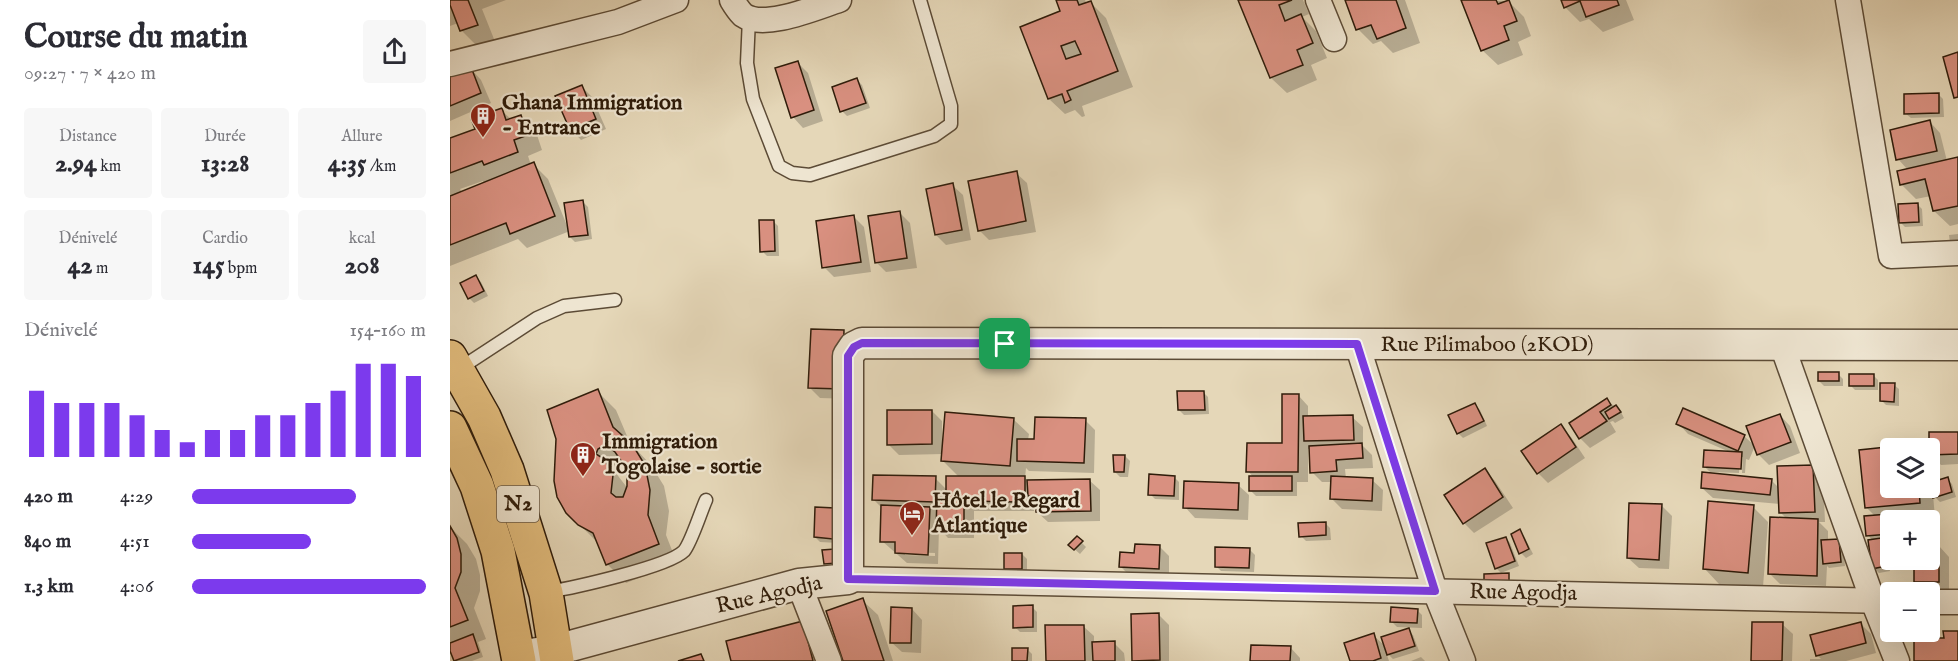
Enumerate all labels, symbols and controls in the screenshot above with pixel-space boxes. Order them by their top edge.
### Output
text: Course du matin [24,17,248,59]
button: share [363,20,426,83]
text: 09:27 · 7 × 420 m [24,61,156,86]
place label: Ghana Immigration - Entrance [502,89,683,142]
building icon: Ghana Immigration - Entrance [468,101,498,139]
text: Distance [59,127,117,147]
text: Durée [204,127,246,147]
text: Allure [341,127,383,147]
text: 2.94 [55,147,97,180]
text: 13:28 [201,147,249,180]
text: 4:35 [328,147,366,180]
text: km [97,157,121,177]
text: /km [366,157,396,177]
text: Dénivelé [59,229,117,249]
text: Cardio [202,229,248,249]
text: kcal [349,229,375,249]
text: 42 [68,249,93,282]
text: 145 [193,249,224,282]
text: 208 [344,249,380,282]
text: m [93,259,108,279]
text: bpm [224,259,257,279]
text: Dénivelé [24,318,98,343]
text: 154–160 m [349,318,426,343]
pin [979,318,1030,369]
icon: arrive [988,327,1021,360]
street label: Rue Pilimaboo (2KOD) [1381,331,1593,359]
place label: Immigration Togolaise - sortie [601,428,762,481]
map controls [1880,438,1940,642]
button: layers [1880,438,1940,498]
building icon: Immigration Togolaise - sortie [568,440,598,478]
text: 420 m [24,484,73,509]
text: 4:29 [120,484,153,509]
road number: N2 [497,486,539,522]
place label: Hôtel le Regard Atlantique [931,487,1081,540]
hotel icon: Hôtel le Regard Atlantique [897,499,927,537]
button: + [1880,510,1940,570]
text: 840 m [24,529,71,554]
text: 4:51 [120,529,150,554]
street label: Rue Agodja [713,569,825,621]
text: 1.3 km [24,574,74,599]
text: 4:06 [120,574,153,599]
street label: Rue Agodja [1469,578,1578,608]
button: − [1880,582,1940,642]

